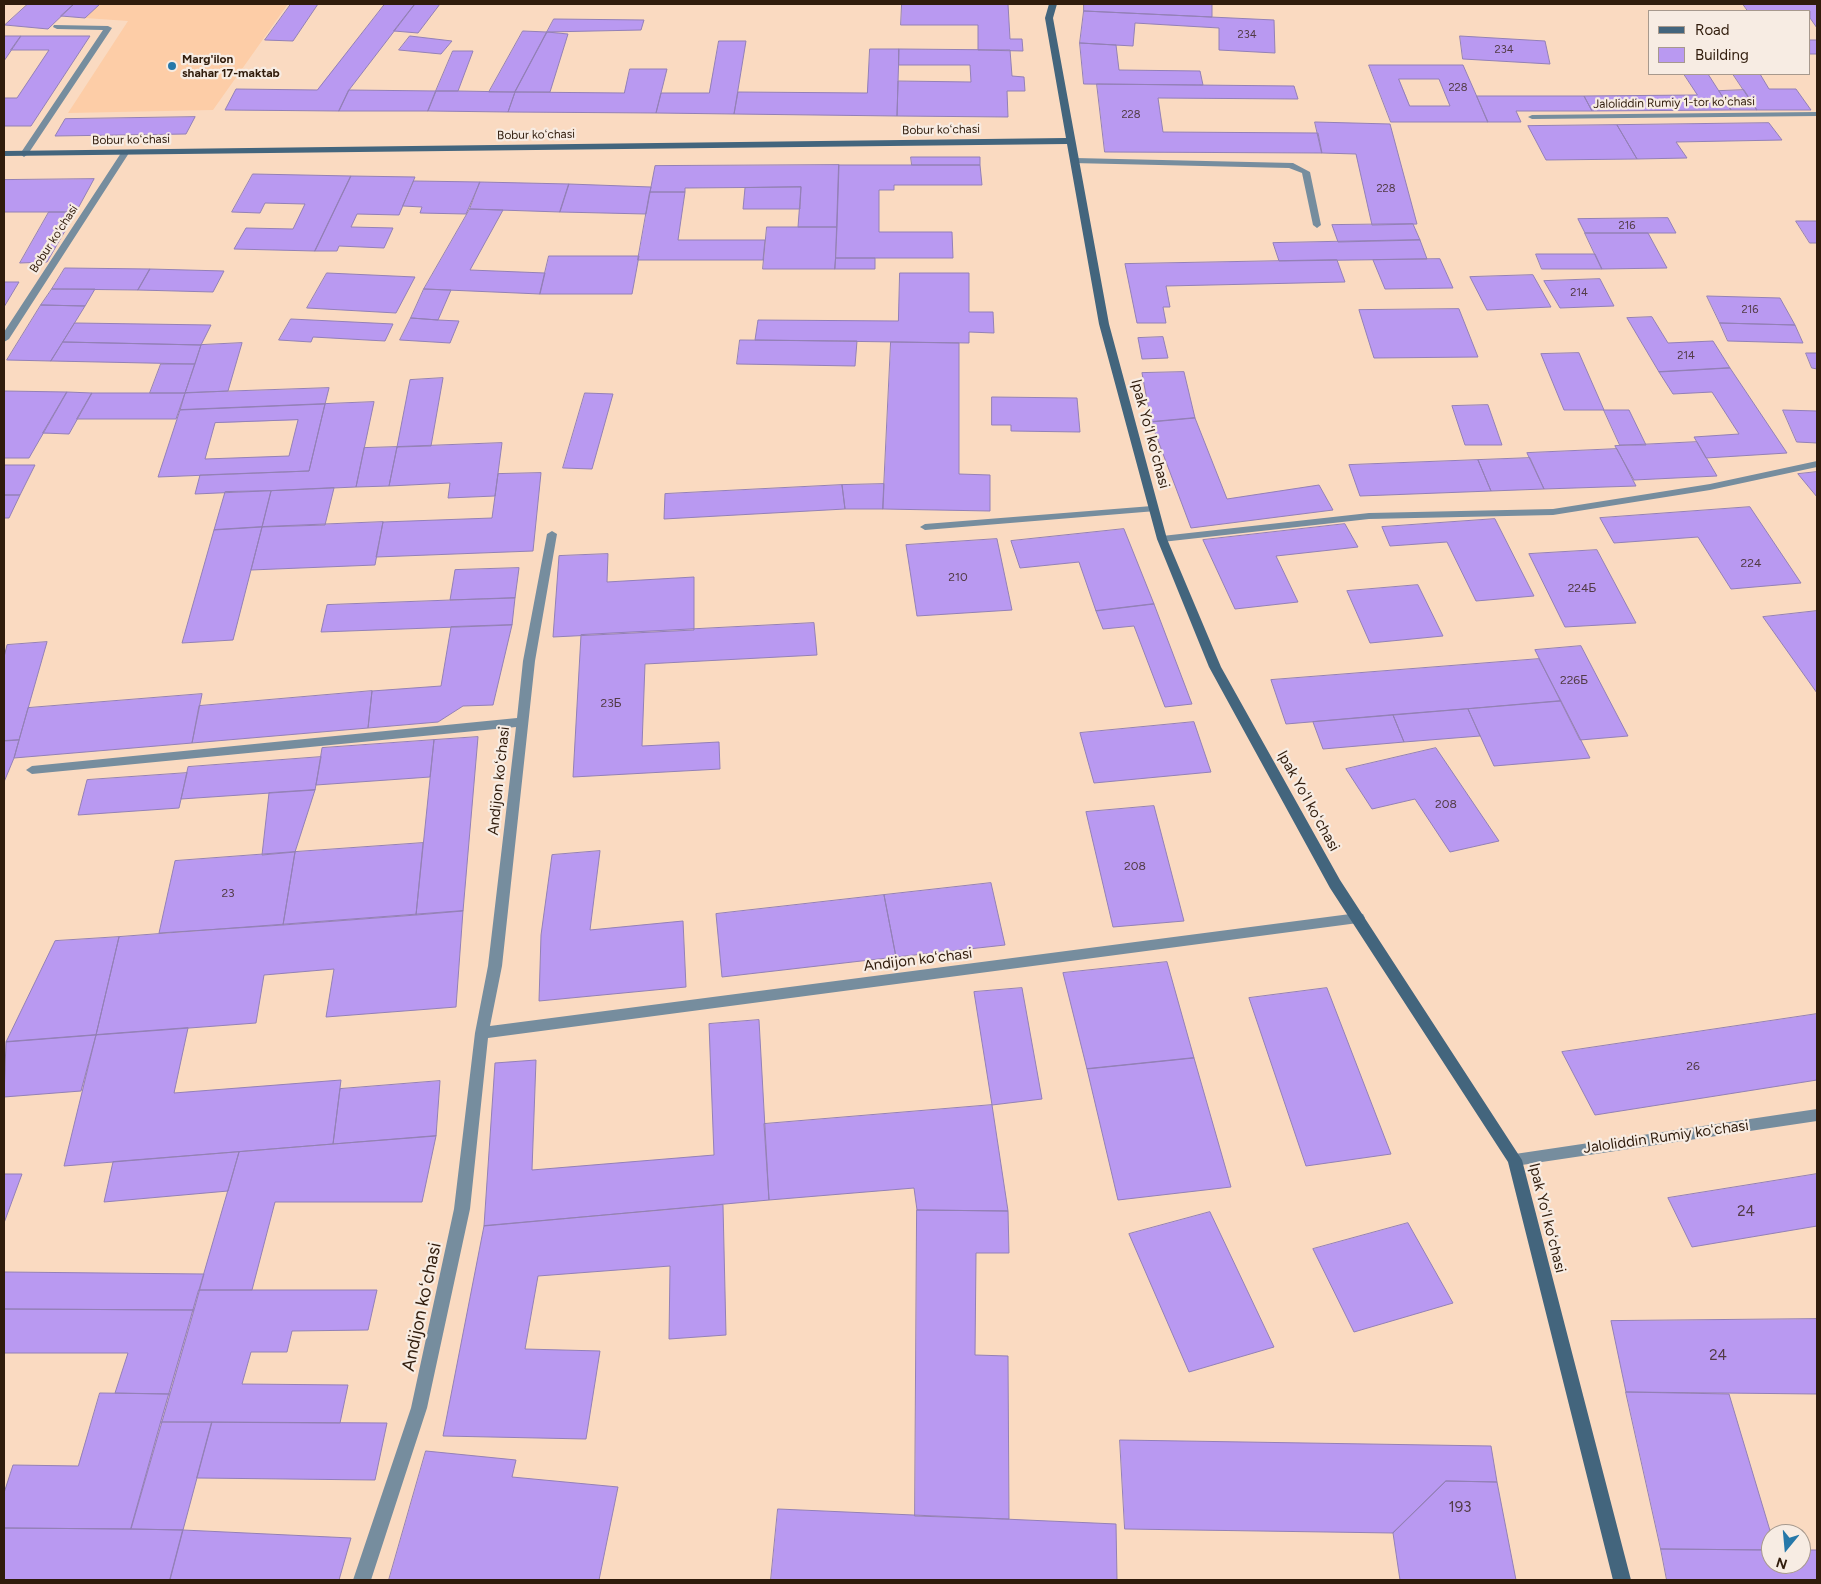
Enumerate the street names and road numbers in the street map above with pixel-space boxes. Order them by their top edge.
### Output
street label: Jaloliddin Rumiy 1-tor koʼchasi [1593,94,1755,112]
street label: Bobur koʻchasi [902,122,980,138]
street label: Bobur koʻchasi [497,127,575,143]
street label: Bobur koʻchasi [92,132,170,148]
street label: Bobur ko'chasi [27,202,81,276]
street label: Ipak Yoʻl koʻchasi [1127,377,1173,491]
street label: Andijon koʻchasi [484,726,514,836]
street label: Ipak Yoʻl koʻchasi [1273,747,1343,855]
street label: Andijon koʻchasi [863,944,973,976]
street label: Jaloliddin Rumiy koʻchasi [1582,1116,1750,1158]
street label: Ipak Yoʻl koʻchasi [1525,1161,1569,1275]
street label: Andijon koʻchasi [398,1241,446,1373]

